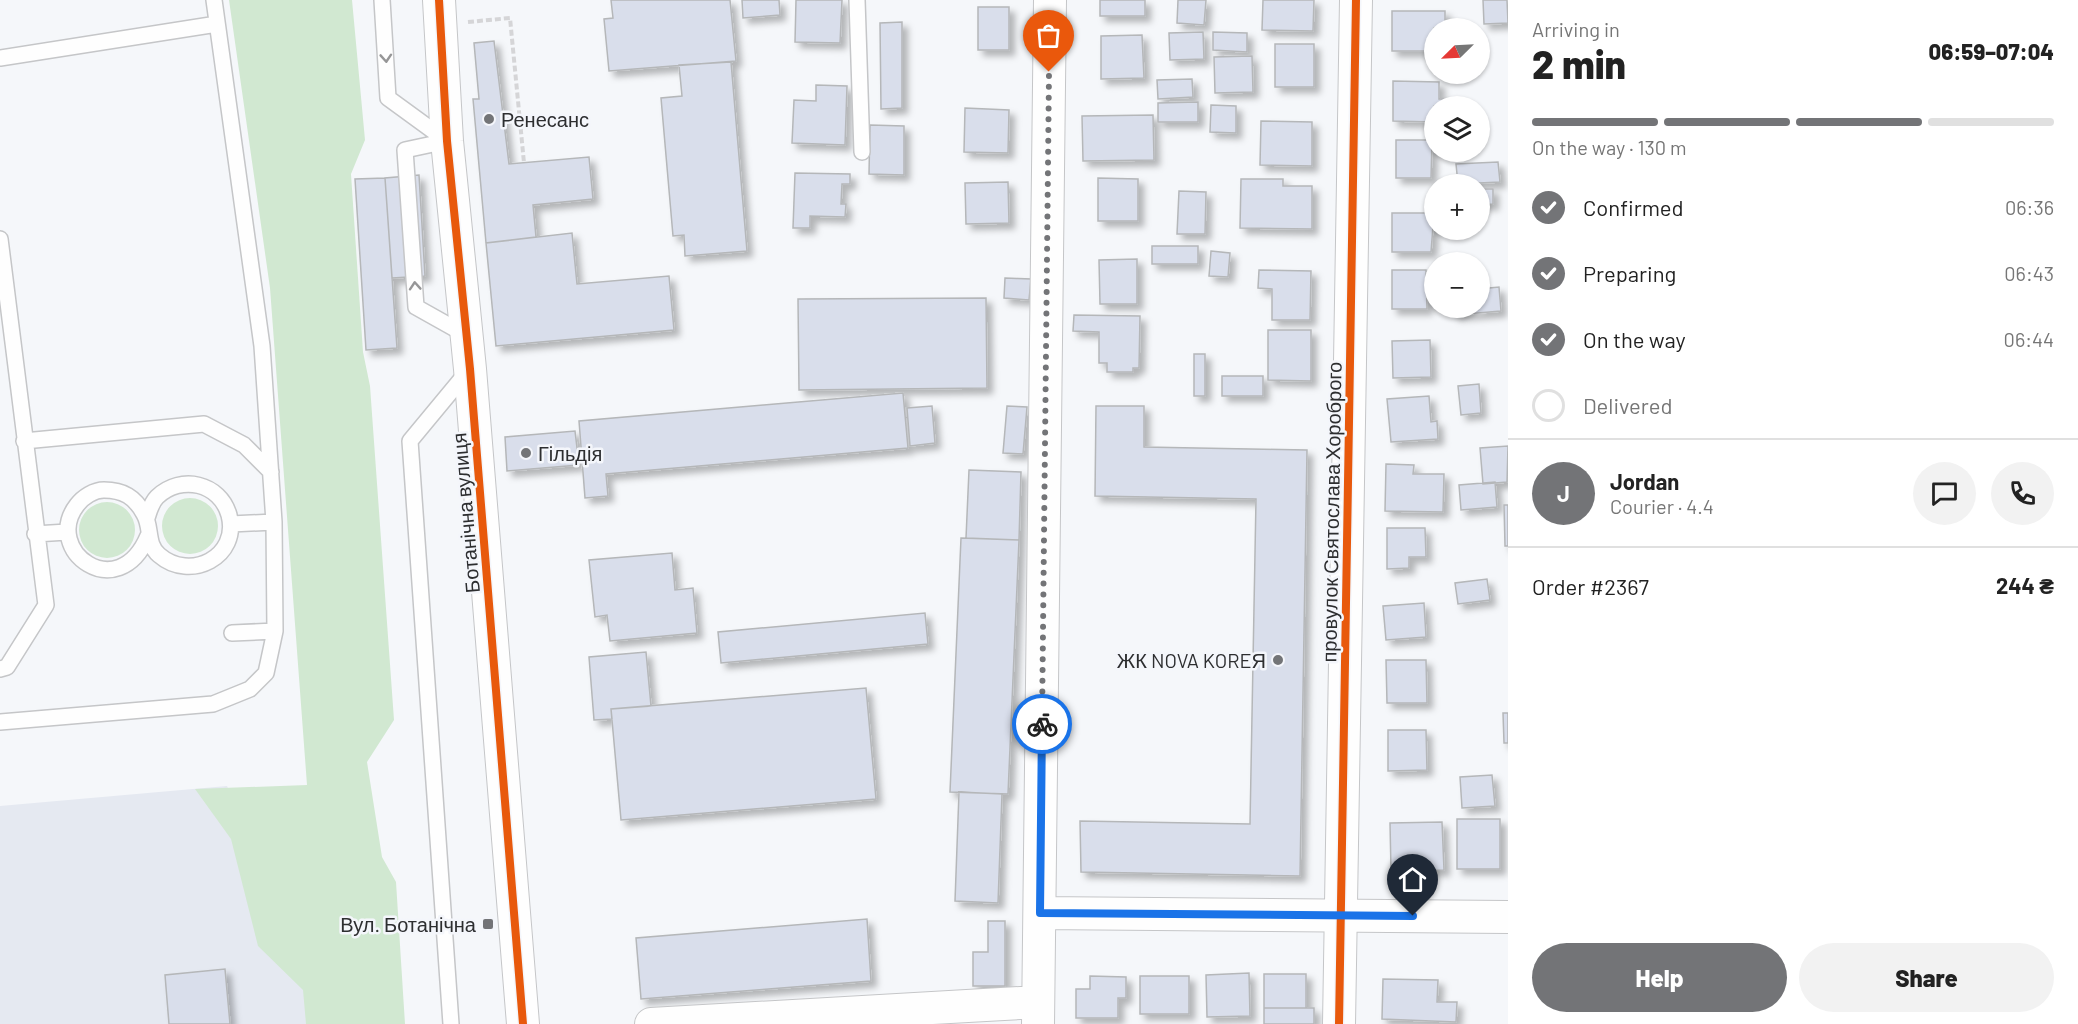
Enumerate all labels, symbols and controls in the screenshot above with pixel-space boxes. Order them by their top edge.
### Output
pin [1023,10,1074,72]
text: Arriving in [1532,17,1620,41]
north arrow [1424,18,1490,84]
map controls [1424,18,1490,318]
icon: bag [1032,19,1065,52]
text: 06:59–07:04 [1929,38,2054,64]
text: 2 min [1532,40,1626,87]
one-way arrow [379,54,392,63]
button: layers [1424,96,1490,162]
place label: Ренесанс [501,107,589,131]
marker: Ренесанс [482,112,496,126]
text: On the way · 130 m [1532,135,1687,159]
button: + [1424,174,1490,240]
icon: check [1532,191,1565,224]
text: Confirmed [1583,194,1683,220]
text: 06:36 [2005,195,2054,219]
button: − [1424,252,1490,318]
icon: check [1532,257,1565,290]
text: Preparing [1583,260,1676,286]
text: 06:43 [2004,261,2054,285]
one-way arrow [409,282,422,291]
icon: check [1532,323,1565,356]
text: On the way [1583,326,1686,352]
text: 06:44 [2004,327,2054,351]
street label: провулок Святослава Хороброго [1316,361,1346,663]
text: Delivered [1583,392,1672,418]
street label: Ботанічна вулиця [446,432,484,594]
place label: Гільдія [538,441,602,465]
marker: Гільдія [519,446,533,460]
button: chat [1913,462,1976,525]
button: phone [1991,462,2054,525]
text: Jordan [1610,468,1679,494]
text: J [1557,480,1570,506]
text: Courier · 4.4 [1610,494,1714,518]
text: 244 ₴ [1996,572,2054,598]
text: Order #2367 [1532,573,1649,599]
place label: ЖК NOVA KOREЯ [1117,648,1266,672]
marker: ЖК NOVA KOREЯ [1271,653,1285,667]
courier [1012,694,1072,754]
icon: bike [1026,708,1059,741]
pin [1387,854,1438,916]
icon: home [1396,863,1429,896]
place label: Вул. Ботанічна [340,912,477,936]
marker: Вул. Ботанічна [481,917,495,931]
button: Help [1532,943,1787,1012]
button: Share [1799,943,2054,1012]

